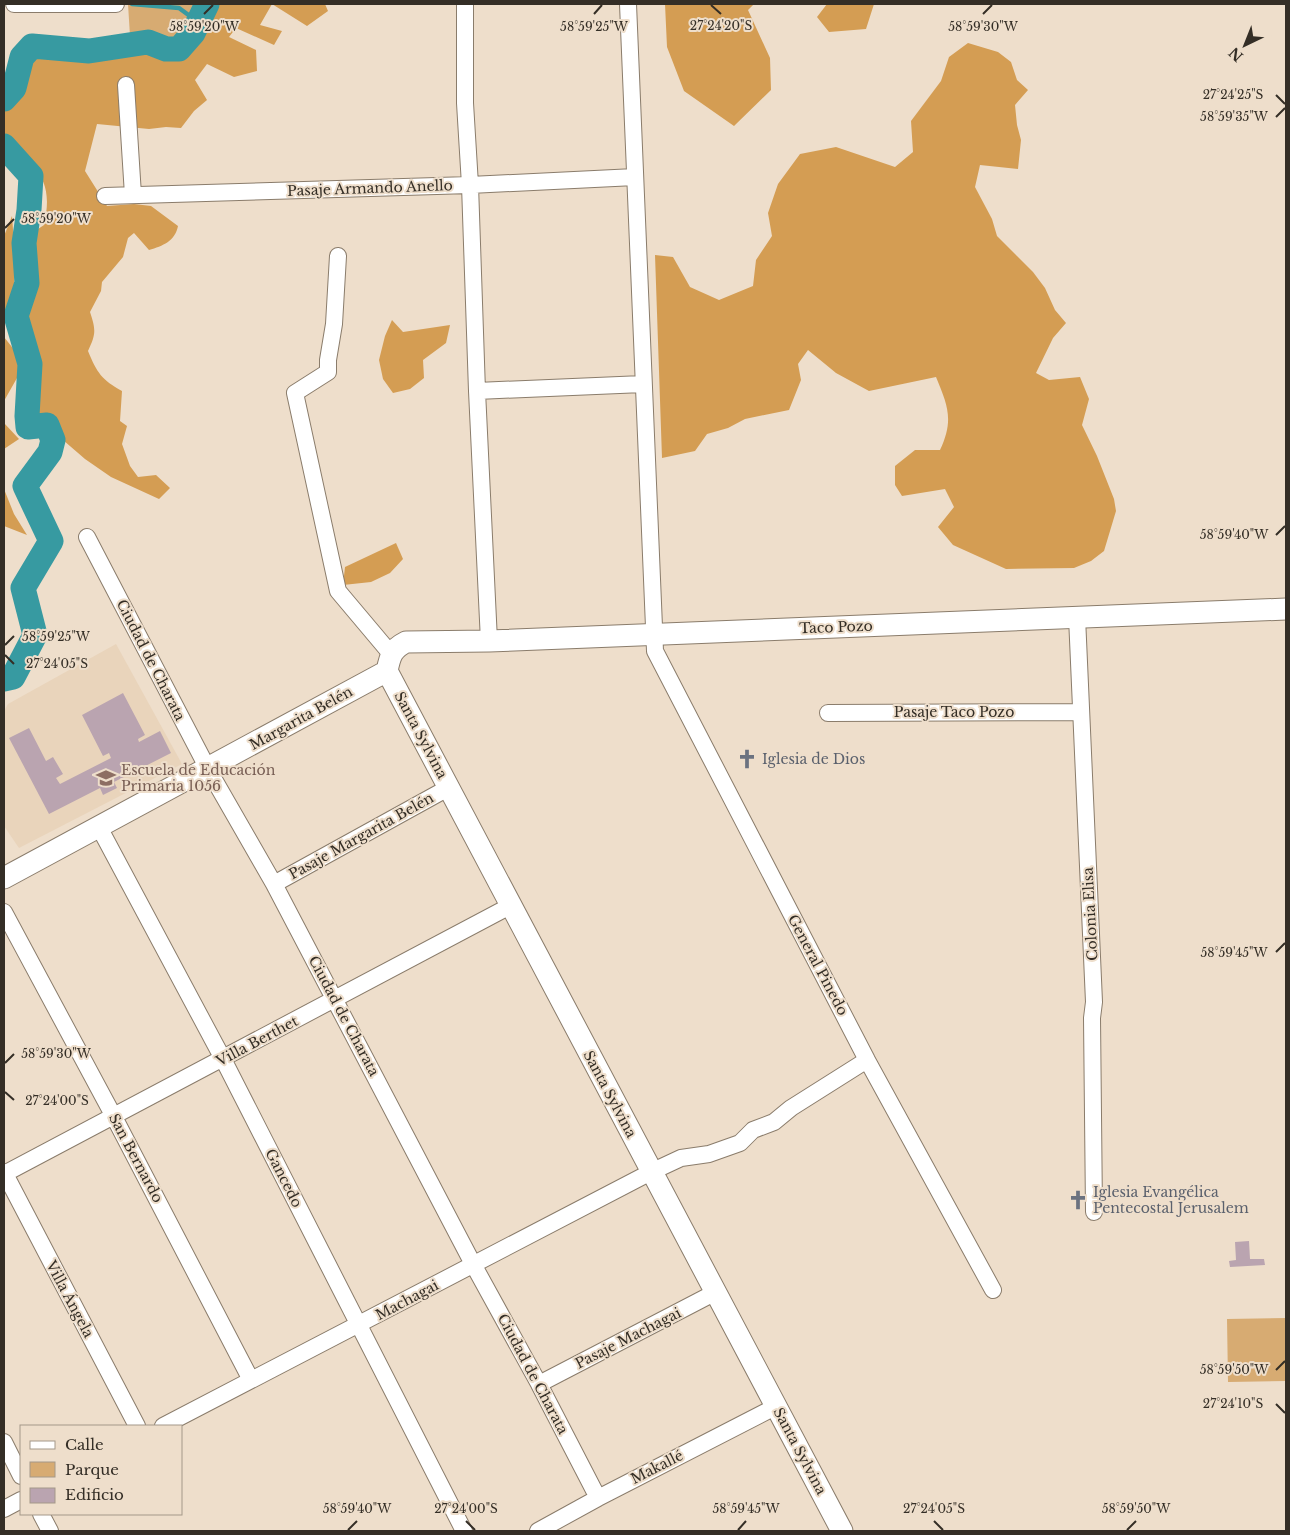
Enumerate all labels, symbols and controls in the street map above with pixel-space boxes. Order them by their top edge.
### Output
text: 27°24'20"S [690,18,752,33]
text: 58°59'20"W [169,19,240,34]
text: 58°59'25"W [560,19,629,34]
text: 58°59'30"W [948,19,1019,34]
north arrow [1220,20,1270,70]
text: N [1225,43,1247,66]
text: 27°24'25"S [1203,87,1264,102]
text: 58°59'35"W [1200,109,1269,124]
street label: Pasaje Armando Anello [287,176,453,200]
text: 58°59'20"W [21,211,92,226]
text: 58°59'40"W [1200,527,1269,542]
street label: Ciudad de Charata [113,596,189,724]
street label: Taco Pozo [799,617,873,637]
text: 58°59'25"W [22,629,91,644]
text: 27°24'05"S [26,656,88,671]
street label: Margarita Belén [246,682,356,754]
street label: Santa Sylvina [390,688,452,782]
street label: Pasaje Taco Pozo [894,703,1014,721]
church icon: Iglesia de Dios [736,748,758,770]
place label: Iglesia de Dios [762,750,865,768]
place label: Escuela de Educación Primaria 1056 [121,761,276,795]
school or university icon: Escuela de Educación Primaria 1056 [95,767,117,789]
street label: Pasaje Margarita Belén [285,788,437,883]
street label: Colonia Elisa [1079,866,1101,961]
street label: General Pinedo [784,912,852,1018]
text: 58°59'45"W [1201,945,1268,960]
street label: Ciudad de Charata [305,953,383,1079]
street label: Villa Berthet [212,1012,302,1071]
text: 58°59'30"W [21,1046,92,1061]
street label: Santa Sylvina [579,1047,641,1141]
text: 27°24'00"S [25,1093,89,1108]
street label: San Bernardo [105,1110,167,1206]
street label: Gancedo [262,1146,306,1210]
place label: Iglesia Evangélica Pentecostal Jerusalem [1093,1183,1249,1217]
church icon: Iglesia Evangélica Pentecostal Jerusalem [1067,1189,1089,1211]
street label: Villa Ángela [42,1256,98,1341]
street label: Machagai [372,1276,442,1324]
street label: Pasaje Machagai [572,1303,684,1372]
street label: Ciudad de Charata [494,1311,572,1437]
text: 58°59'50"W [1200,1362,1269,1377]
text: 27°24'10"S [1203,1396,1263,1411]
street label: Santa Sylvina [769,1404,831,1498]
legend [20,1425,182,1515]
text: Calle [65,1435,104,1454]
street label: Makallé [628,1446,686,1488]
text: Parque [65,1460,119,1479]
text: Edificio [65,1485,124,1504]
text: 58°59'40"W [323,1501,392,1516]
text: 27°24'00"S [434,1501,498,1516]
text: 58°59'45"W [713,1501,780,1516]
text: 27°24'05"S [903,1501,965,1516]
text: 58°59'50"W [1102,1501,1171,1516]

